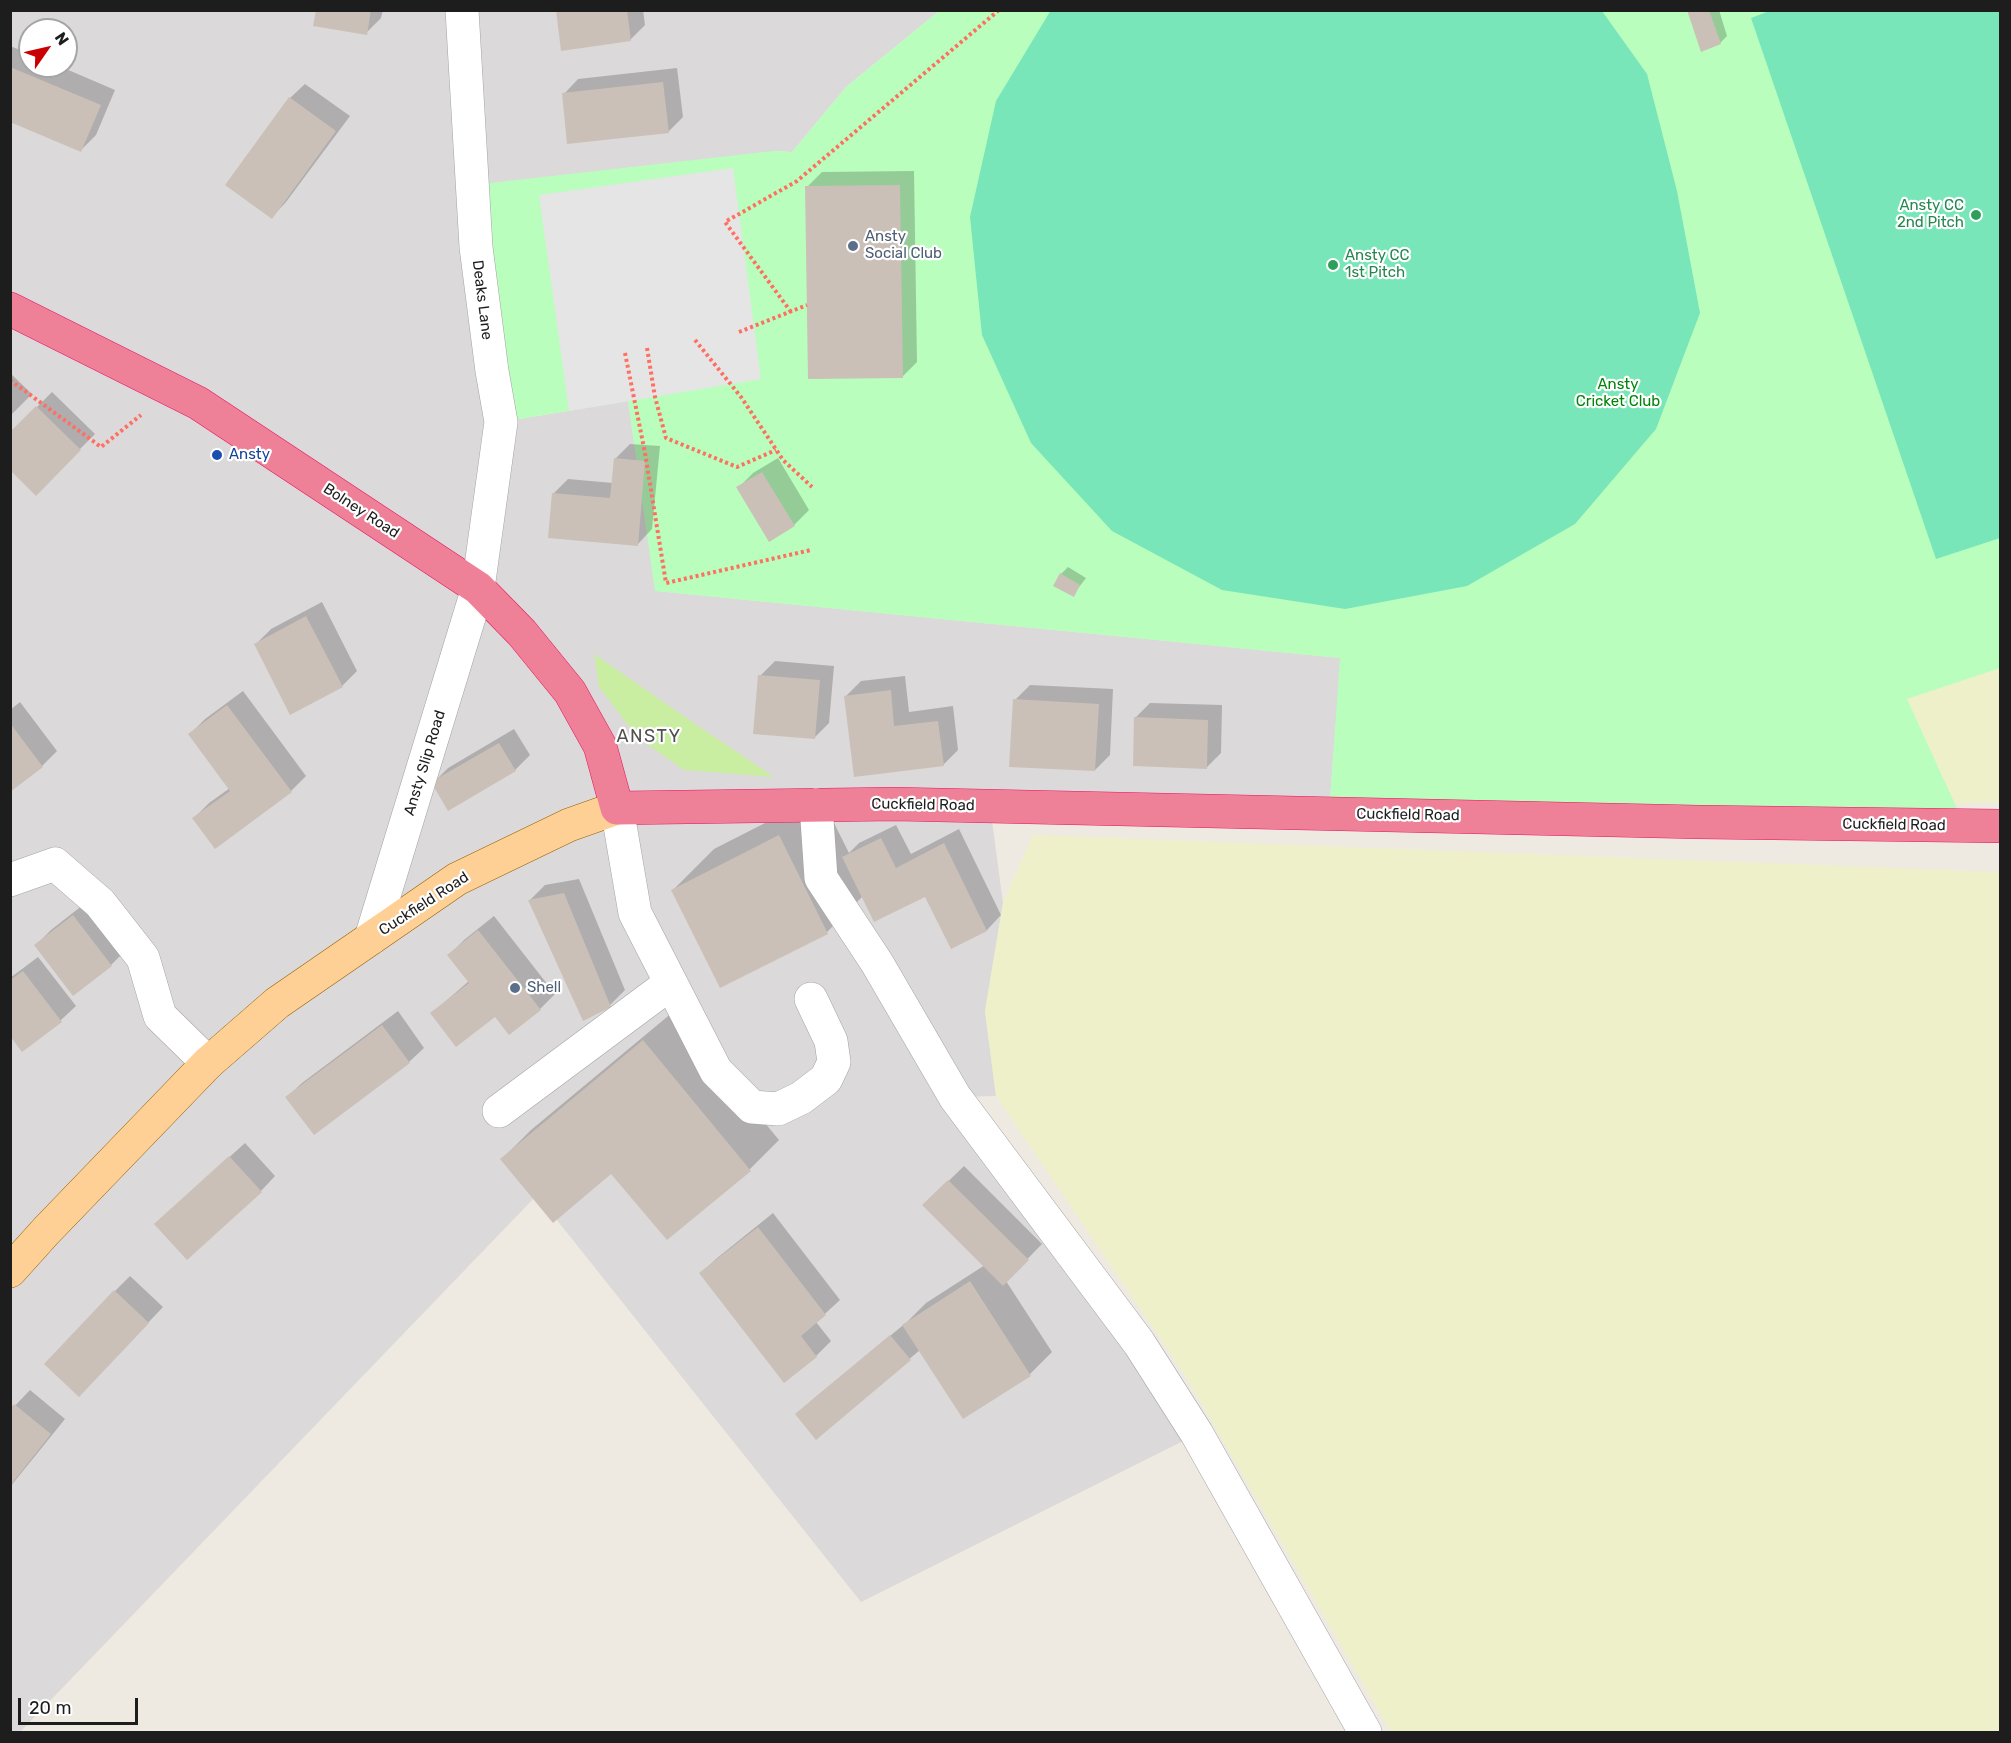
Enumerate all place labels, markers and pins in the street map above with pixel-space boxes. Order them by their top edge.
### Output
place label: Ansty CC 2nd Pitch [1897,197,1964,232]
marker: Ansty CC 2nd Pitch [1969,208,1983,222]
place label: Ansty Social Club [865,228,942,263]
marker: Ansty Social Club [846,239,860,253]
place label: Ansty CC 1st Pitch [1345,247,1410,282]
marker: Ansty CC 1st Pitch [1326,258,1340,272]
place label: Ansty [229,446,270,464]
marker: Ansty [210,448,224,462]
place label: Shell [527,979,561,997]
marker: Shell [508,981,522,995]

